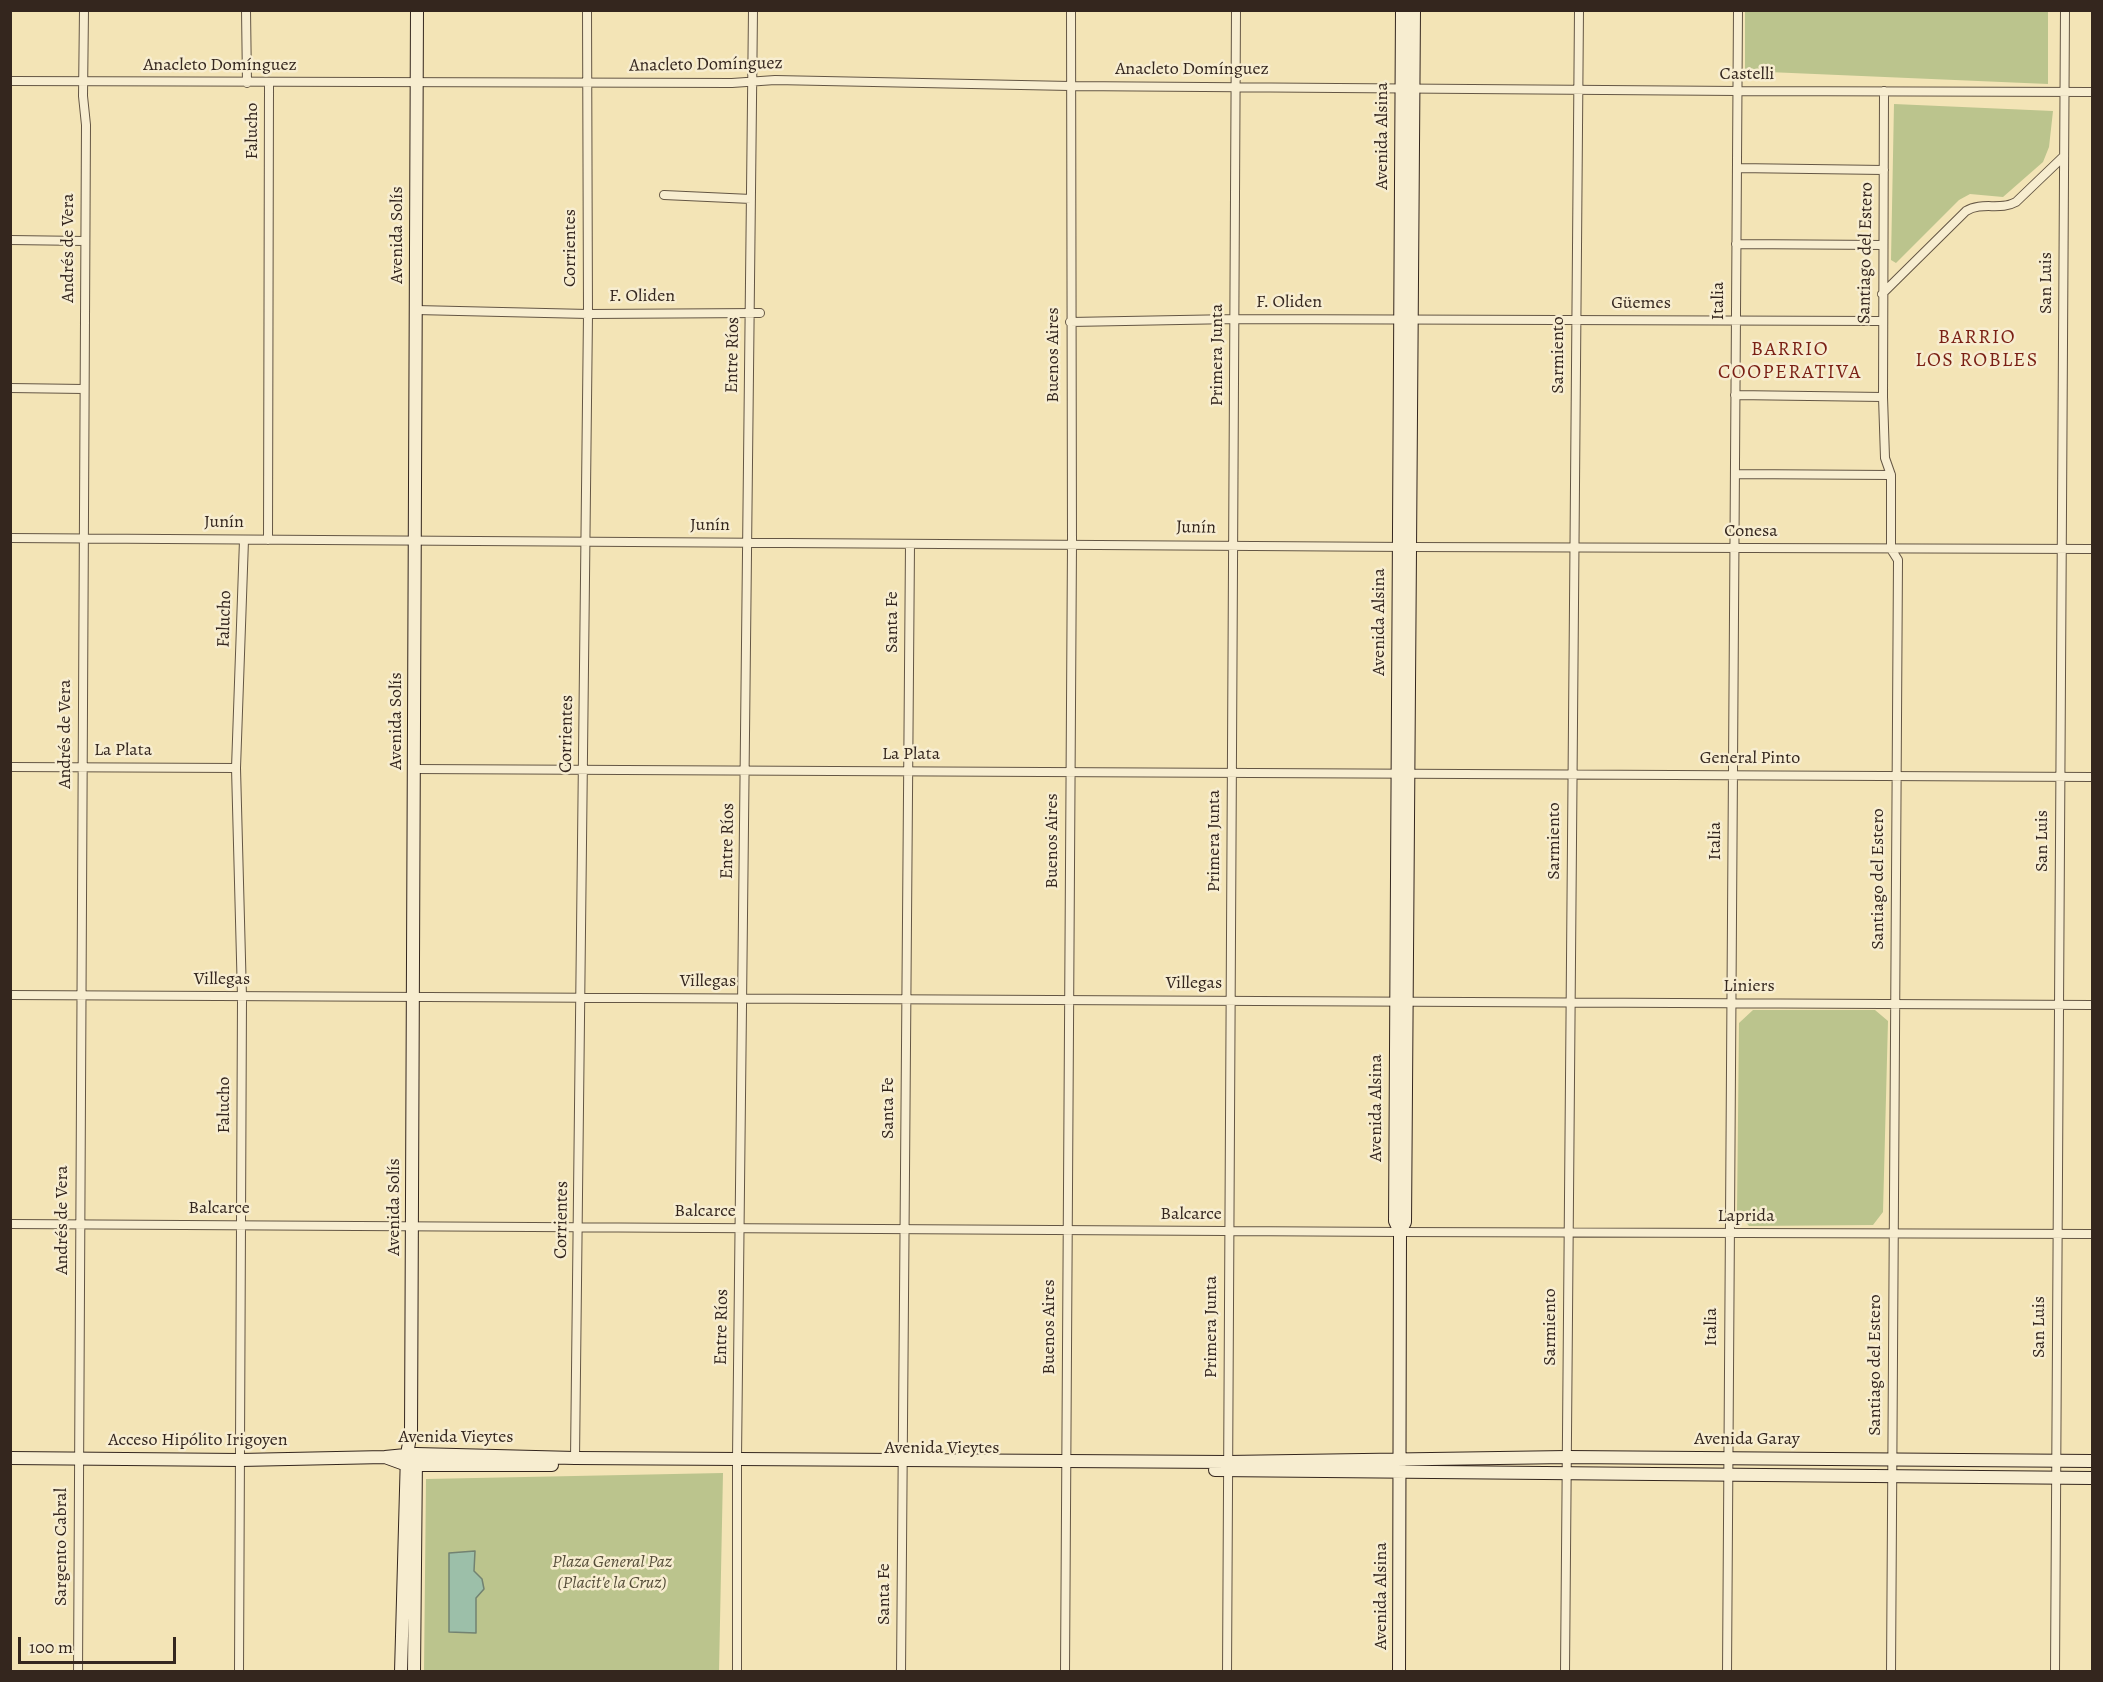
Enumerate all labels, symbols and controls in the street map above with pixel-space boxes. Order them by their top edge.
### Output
street label: Anacleto Domínguez [629,53,783,77]
street label: Anacleto Domínguez [143,55,297,77]
street label: Anacleto Domínguez [1115,59,1269,81]
street label: Castelli [1720,64,1774,86]
street label: Avenida Alsina [1372,82,1394,190]
street label: Falucho [242,102,264,160]
street label: Santiago del Estero [1854,182,1878,324]
street label: Avenida Solís [387,186,409,284]
street label: Andrés de Vera [58,193,80,303]
street label: Corrientes [560,209,582,287]
street label: San Luis [2036,252,2058,314]
street label: Italia [1708,282,1730,320]
street label: F. Oliden [609,286,675,308]
street label: F. Oliden [1256,292,1322,314]
street label: Güemes [1611,293,1671,315]
street label: Primera Junta [1207,304,1229,406]
street label: Buenos Aires [1043,307,1065,403]
street label: Sarmiento [1548,316,1570,394]
street label: Entre Ríos [722,317,744,393]
district label: BARRIO LOS ROBLES [1915,326,2039,373]
district label: BARRIO COOPERATIVA [1718,338,1862,385]
street label: Junín [204,512,244,534]
street label: Junín [690,515,730,537]
street label: Junín [1176,517,1216,539]
street label: Conesa [1724,521,1778,543]
street label: Avenida Alsina [1369,568,1391,676]
street label: Falucho [213,590,237,648]
street label: Santa Fe [882,591,904,653]
street label: Avenida Solís [386,672,408,770]
street label: Andrés de Vera [55,679,77,789]
street label: Corrientes [556,695,578,773]
street label: La Plata [94,740,152,762]
street label: La Plata [882,744,940,766]
street label: General Pinto [1700,748,1800,770]
street label: Primera Junta [1204,790,1226,892]
street label: Buenos Aires [1042,793,1064,889]
street label: Sarmiento [1544,802,1566,880]
street label: Entre Ríos [717,803,739,879]
street label: Santiago del Estero [1868,808,1890,950]
street label: San Luis [2032,810,2054,872]
street label: Italia [1705,822,1727,860]
street label: Villegas [194,969,250,991]
street label: Villegas [680,971,736,993]
street label: Villegas [1166,973,1222,995]
street label: Liniers [1723,976,1775,998]
street label: Avenida Alsina [1366,1054,1388,1162]
street label: Falucho [214,1076,236,1134]
street label: Santa Fe [878,1077,900,1139]
street label: Avenida Solís [384,1158,406,1256]
street label: Andrés de Vera [52,1165,74,1275]
street label: Corrientes [551,1181,573,1259]
street label: Balcarce [188,1198,250,1220]
street label: Balcarce [674,1201,736,1223]
street label: Balcarce [1160,1204,1222,1226]
street label: Laprida [1717,1206,1775,1228]
street label: Primera Junta [1201,1276,1223,1378]
street label: Buenos Aires [1039,1279,1061,1375]
street label: Sarmiento [1540,1288,1562,1366]
street label: Entre Ríos [711,1289,733,1365]
street label: Santiago del Estero [1865,1294,1887,1436]
street label: San Luis [2029,1296,2051,1358]
street label: Italia [1701,1308,1723,1346]
street label: Avenida Vieytes [398,1427,514,1449]
street label: Avenida Garay [1694,1429,1800,1451]
street label: Acceso Hipólito Irigoyen [108,1430,288,1452]
street label: Avenida Vieytes [884,1438,1000,1460]
street label: Sargento Cabral [51,1488,73,1606]
street label: Avenida Alsina [1371,1542,1393,1650]
park label: Plaza General Paz (Placit'e la Cruz) [552,1552,672,1594]
street label: Santa Fe [874,1563,896,1625]
scale bar [21,1625,178,1663]
text: 100 m [29,1635,73,1659]

